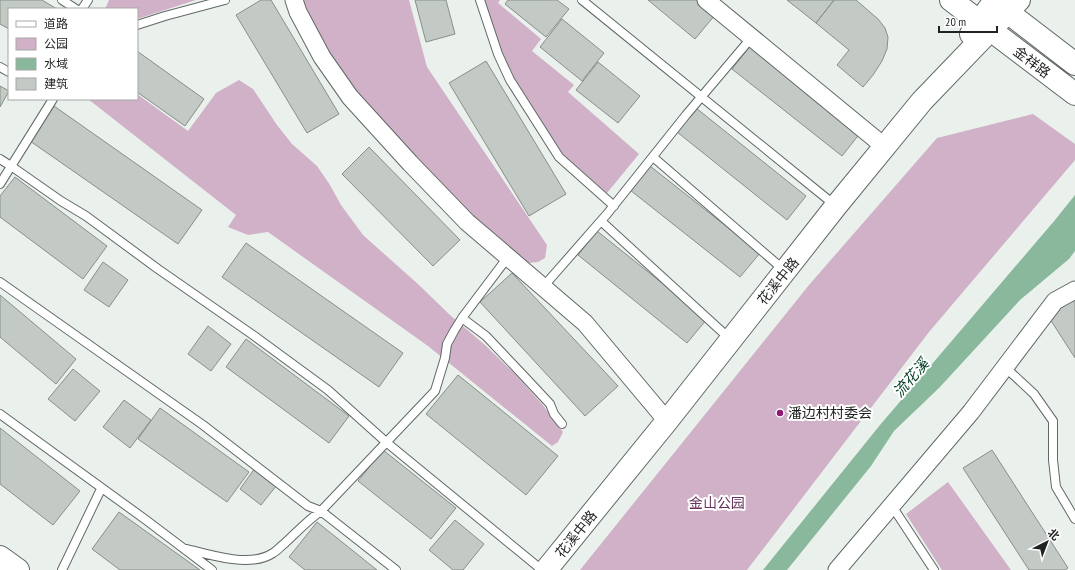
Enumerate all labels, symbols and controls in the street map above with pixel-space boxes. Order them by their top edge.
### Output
legend [8,8,138,100]
scale bar [939,8,997,34]
text: 20 m [945,14,966,29]
text: 道路 [44,16,68,31]
text: 公园 [44,36,68,51]
street label: 金祥路 [1010,42,1054,82]
text: 水域 [44,56,68,71]
text: 建筑 [44,76,68,91]
street label: 花溪中路 [753,254,803,308]
water label: 流花溪 [889,353,934,401]
place label: 潘边村村委会 [788,404,872,422]
marker: 潘边村村委会 [775,408,785,418]
park label: 金山公园 [689,494,745,512]
street label: 花溪中路 [551,507,601,561]
north arrow [1027,522,1067,562]
text: 北 [1045,526,1062,543]

